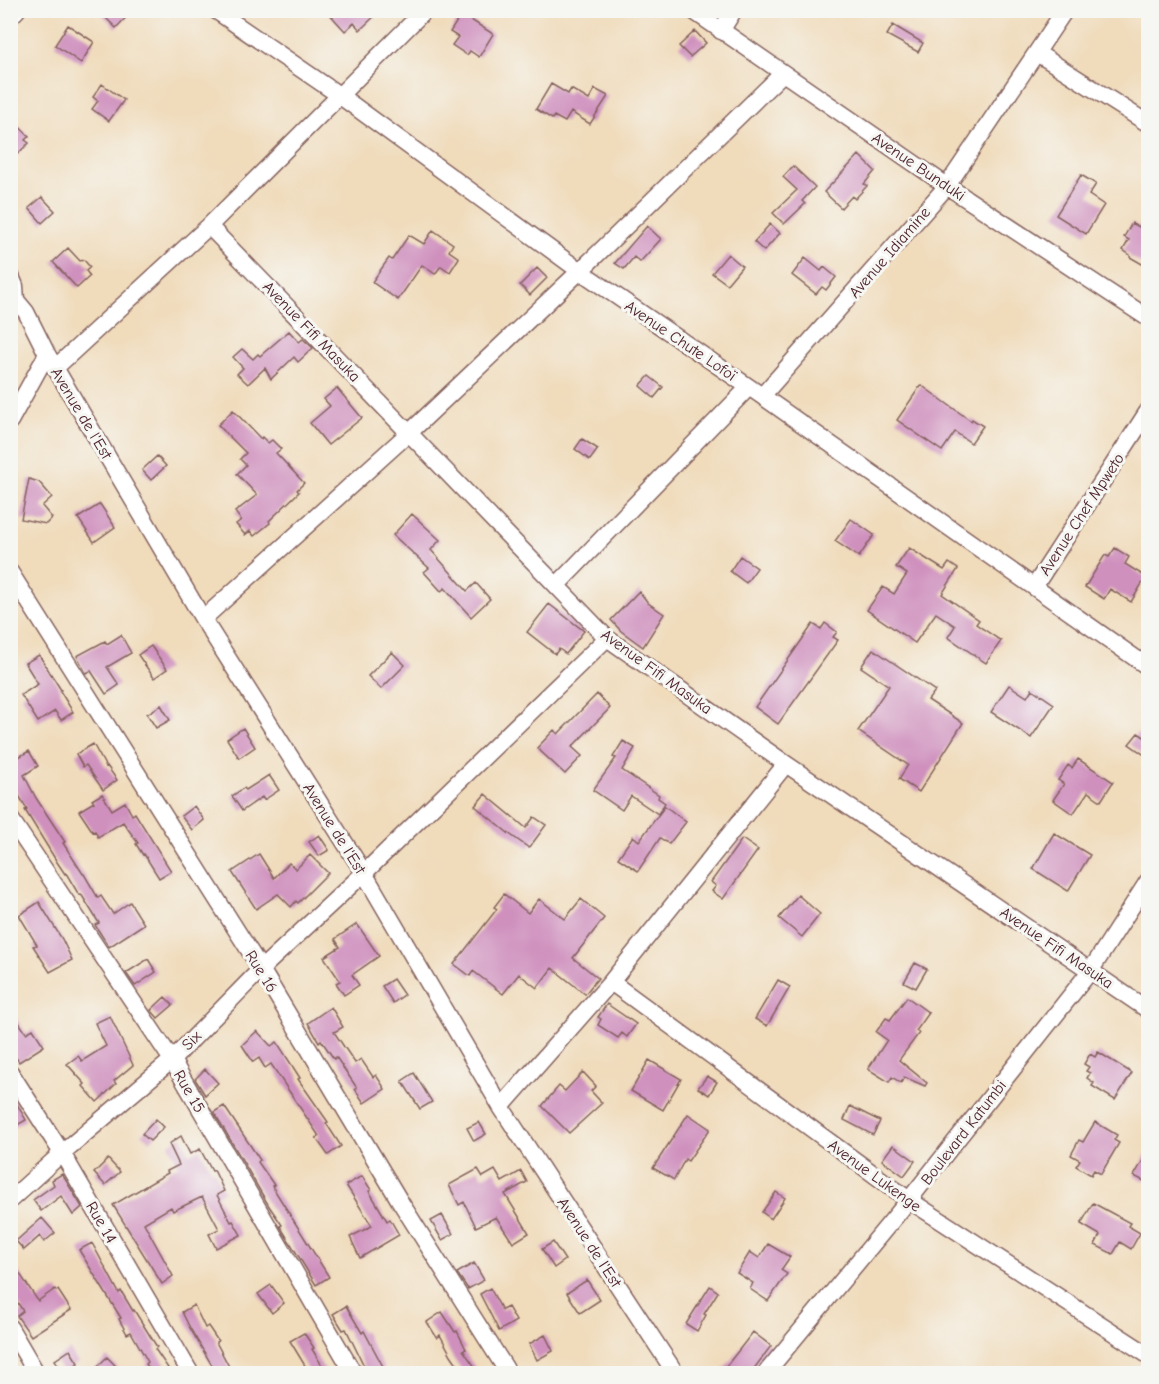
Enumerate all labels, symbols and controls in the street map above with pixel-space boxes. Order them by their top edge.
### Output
street label: Avenue Bunduki [868,129,969,205]
street label: Avenue Idiamine [845,204,934,302]
street label: Avenue Fifi Masuka [259,278,364,386]
street label: Avenue Chute Lofoï [621,297,740,385]
street label: Avenue de l'Est [47,365,116,463]
street label: Avenue Chef Mpweto [1036,450,1128,579]
street label: Avenue Fifi Masuka [598,626,715,718]
street label: Avenue de l'Est [299,780,369,878]
street label: Avenue Fifi Masuka [996,903,1116,992]
street label: Rue 16 [241,947,281,996]
street label: Six [178,1027,205,1054]
street label: Rue 15 [170,1067,208,1116]
street label: Boulevard Katumbi [917,1077,1010,1189]
street label: Avenue Lukenge [824,1136,925,1216]
street label: Avenue de l'Est [553,1194,625,1291]
street label: Rue 14 [82,1198,120,1247]

